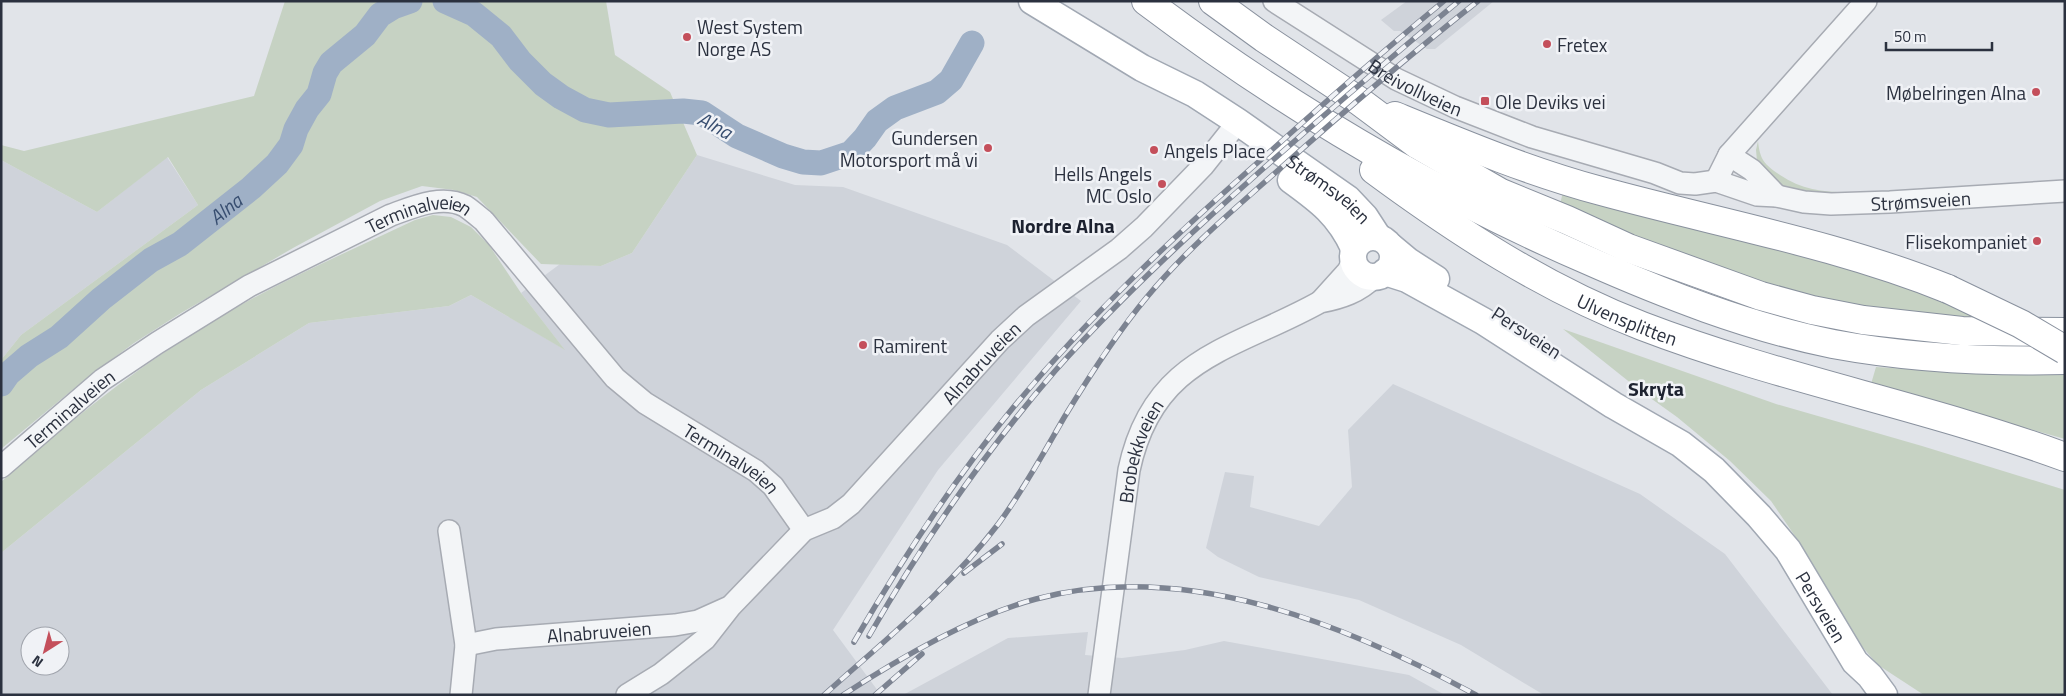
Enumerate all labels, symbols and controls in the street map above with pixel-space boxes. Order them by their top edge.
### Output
place label: West System Norge AS [697,12,803,63]
scale bar [1886,20,1992,52]
text: 50 m [1894,25,1927,48]
place label: Fretex [1557,30,1608,59]
marker: West System Norge AS [681,31,693,43]
marker: Fretex [1541,38,1553,50]
street label: Breivollveien [1363,51,1467,123]
place label: Møbelringen Alna [1886,78,2026,107]
marker: Møbelringen Alna [2030,86,2042,98]
place label: Ole Deviks vei [1495,87,1606,116]
marker: Ole Deviks vei [1479,95,1491,107]
water label: Alna [692,103,739,147]
place label: Gundersen Motorsport må vi [840,123,978,174]
place label: Angels Place [1164,136,1265,165]
marker: Gundersen Motorsport må vi [982,142,994,154]
marker: Angels Place [1148,144,1160,156]
street label: Strømsveien [1281,146,1378,230]
place label: Hells Angels MC Oslo [1054,159,1152,210]
marker: Hells Angels MC Oslo [1156,178,1168,190]
street label: Strømsveien [1870,182,1972,217]
water label: Alna [202,185,249,232]
street label: Terminalveien [360,187,479,240]
district label: Nordre Alna [1011,210,1115,241]
place label: Flisekompaniet [1905,227,2027,256]
marker: Flisekompaniet [2031,235,2043,247]
street label: Ulvensplitten [1572,285,1682,352]
street label: Persveien [1486,298,1568,366]
street label: Alnabruveien [934,314,1027,410]
place label: Ramirent [873,331,947,360]
marker: Ramirent [857,339,869,351]
street label: Terminalveien [18,361,120,456]
district label: Skryta [1628,373,1684,404]
street label: Brobekkveien [1110,393,1170,505]
street label: Terminalveien [678,415,788,499]
street label: Persveien [1789,565,1854,648]
street label: Alnabruveien [546,612,652,649]
north arrow [20,626,70,676]
text: N [27,651,47,673]

